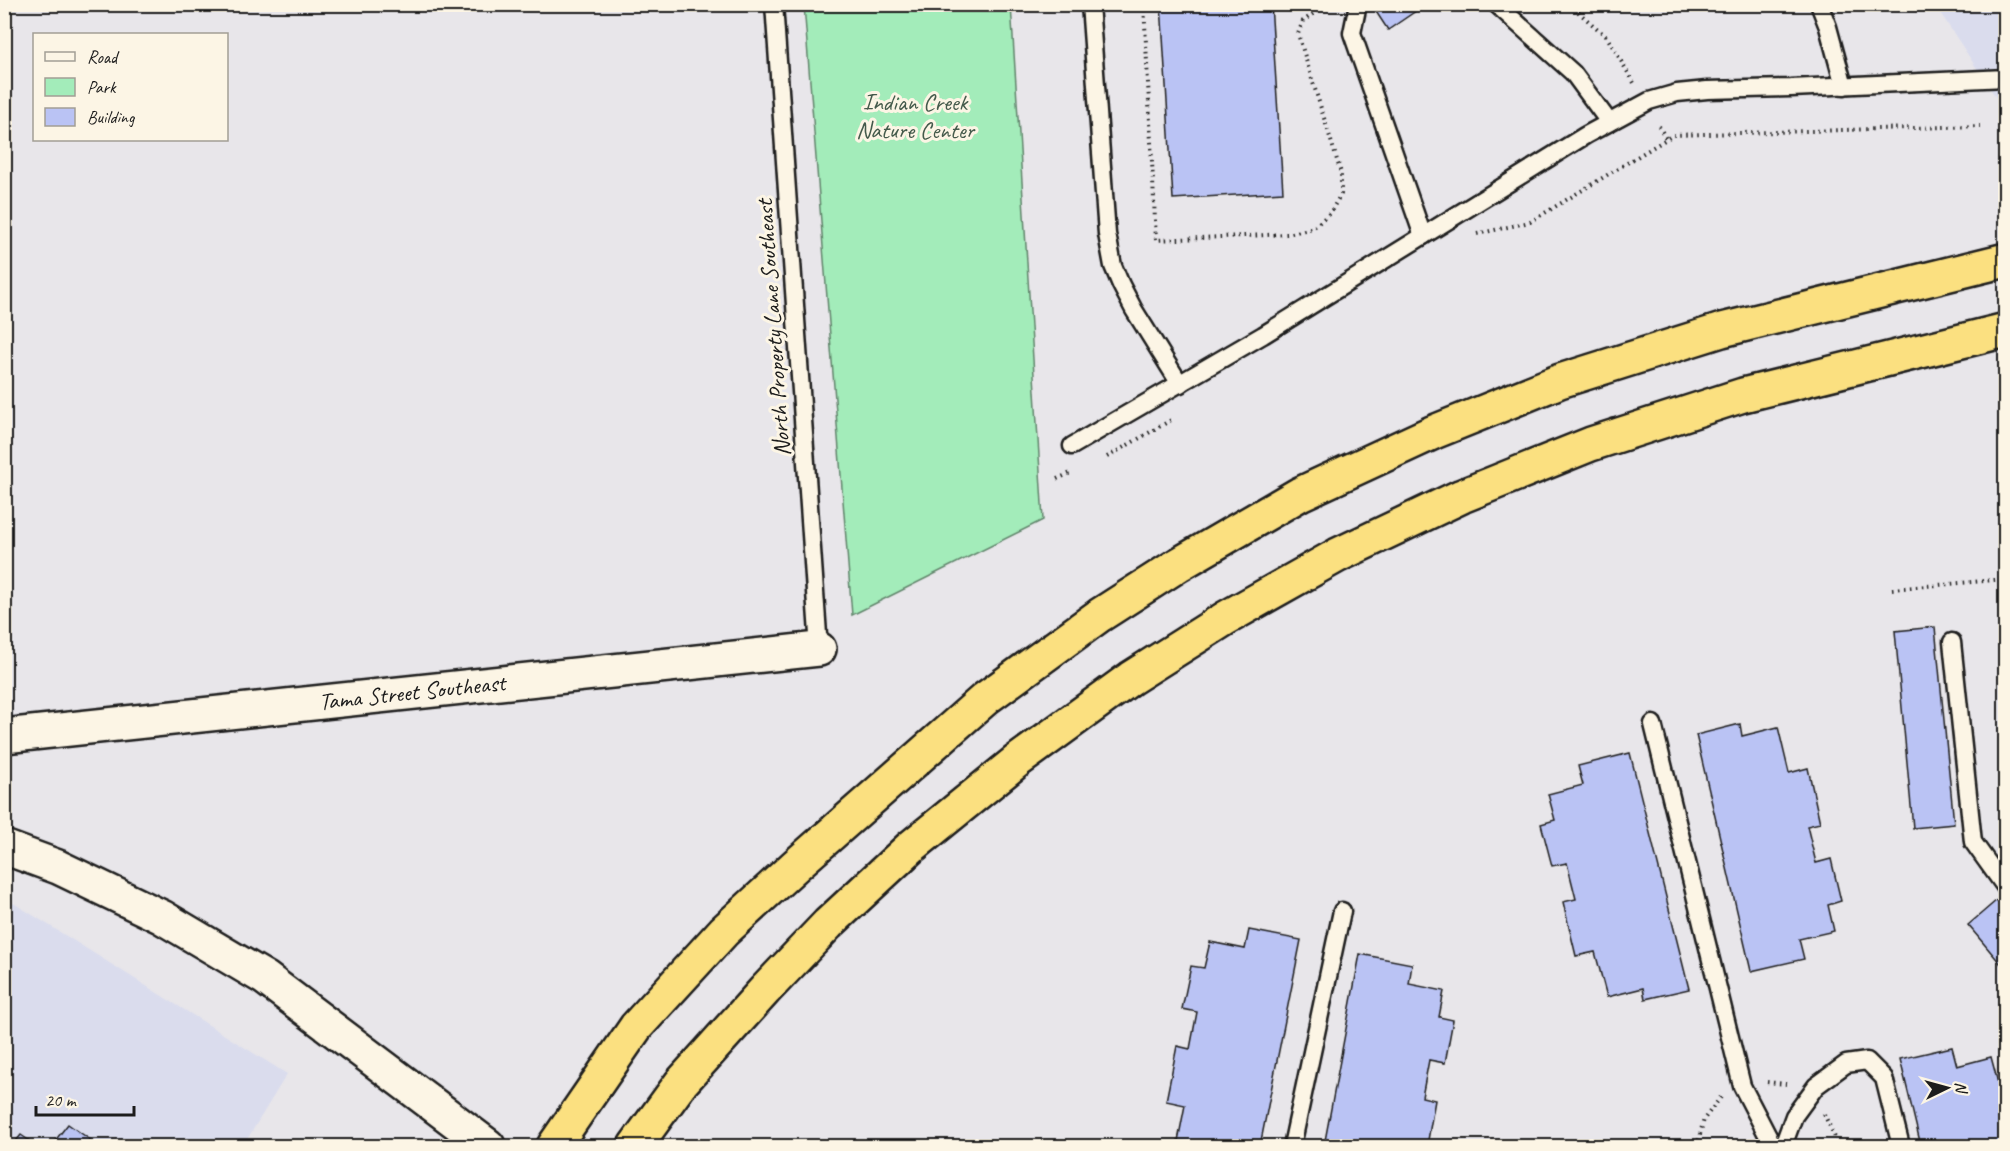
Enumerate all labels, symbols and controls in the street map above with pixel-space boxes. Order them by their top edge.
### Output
legend [33,33,228,141]
text: Road [87,46,120,68]
text: Park [87,76,117,98]
park label: Indian Creek Nature Center [856,87,976,145]
text: Building [87,106,136,128]
street label: North Property Lane Southeast [749,197,797,457]
street label: Tama Street Southeast [317,667,509,717]
north arrow [1917,1058,1977,1118]
scale bar [36,1079,134,1117]
text: N [1951,1081,1972,1096]
text: 20 m [45,1089,78,1111]

